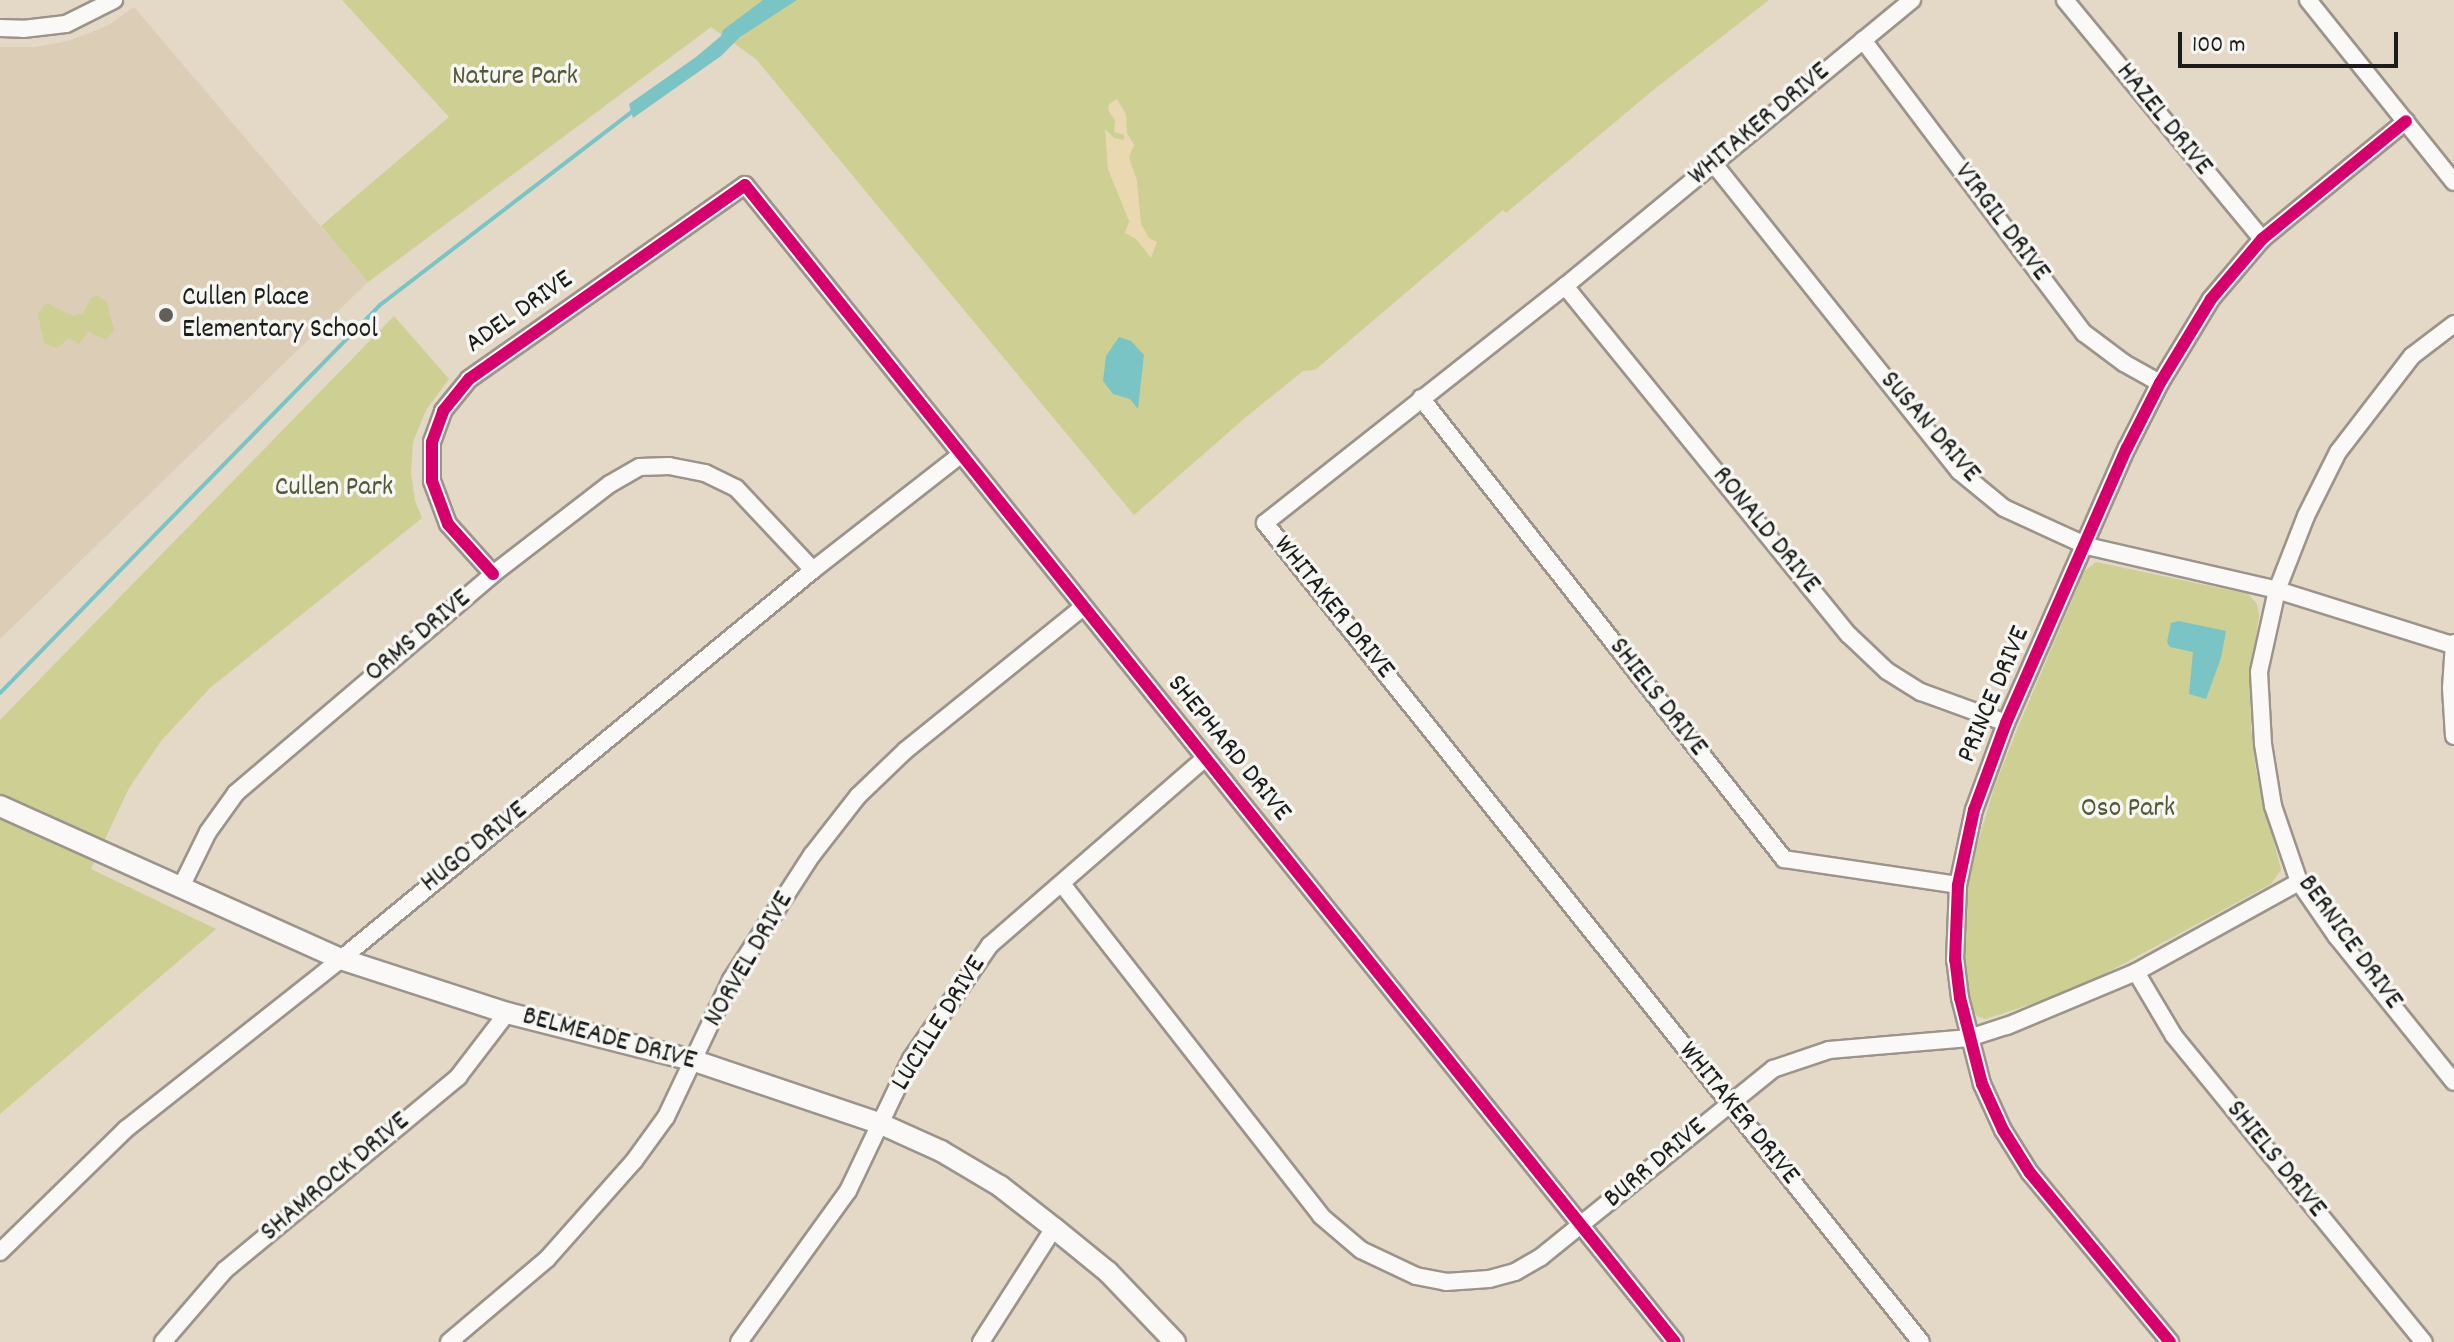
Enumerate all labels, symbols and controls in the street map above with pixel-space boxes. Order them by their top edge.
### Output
scale bar [2182,16,2402,66]
text: 100 m [2192,29,2245,63]
street label: WHITAKER DRIVE [1682,56,1838,194]
street label: HAZEL DRIVE [2107,57,2219,183]
park label: Nature Park [452,61,578,95]
street label: VIRGIL DRIVE [1946,157,2056,289]
street label: ADEL DRIVE [460,264,580,362]
place label: Cullen Place Elementary School [182,282,378,348]
marker: Cullen Place Elementary School [157,306,175,324]
street label: SUSAN DRIVE [1871,365,1987,491]
street label: RONALD DRIVE [1703,461,1827,601]
park label: Cullen Park [275,472,393,506]
street label: WHITAKER DRIVE [1265,530,1401,686]
street label: ORMS DRIVE [359,583,479,691]
street label: PRINCE DRIVE [1951,622,2039,768]
street label: SHIELS DRIVE [1600,632,1714,764]
street label: SHEPHARD DRIVE [1159,669,1297,829]
park label: Oso Park [2081,793,2175,827]
street label: HUGO DRIVE [415,795,535,901]
street label: BERNICE DRIVE [2289,869,2409,1017]
street label: NORVEL DRIVE [698,886,802,1034]
street label: LUCILLE DRIVE [885,950,995,1098]
street label: BELMEADE DRIVE [519,1001,699,1079]
street label: WHITAKER DRIVE [1670,1036,1806,1192]
street label: SHIELS DRIVE [2218,1095,2332,1225]
street label: SHAMROCK DRIVE [255,1106,417,1250]
street label: BURR DRIVE [1598,1111,1714,1217]

